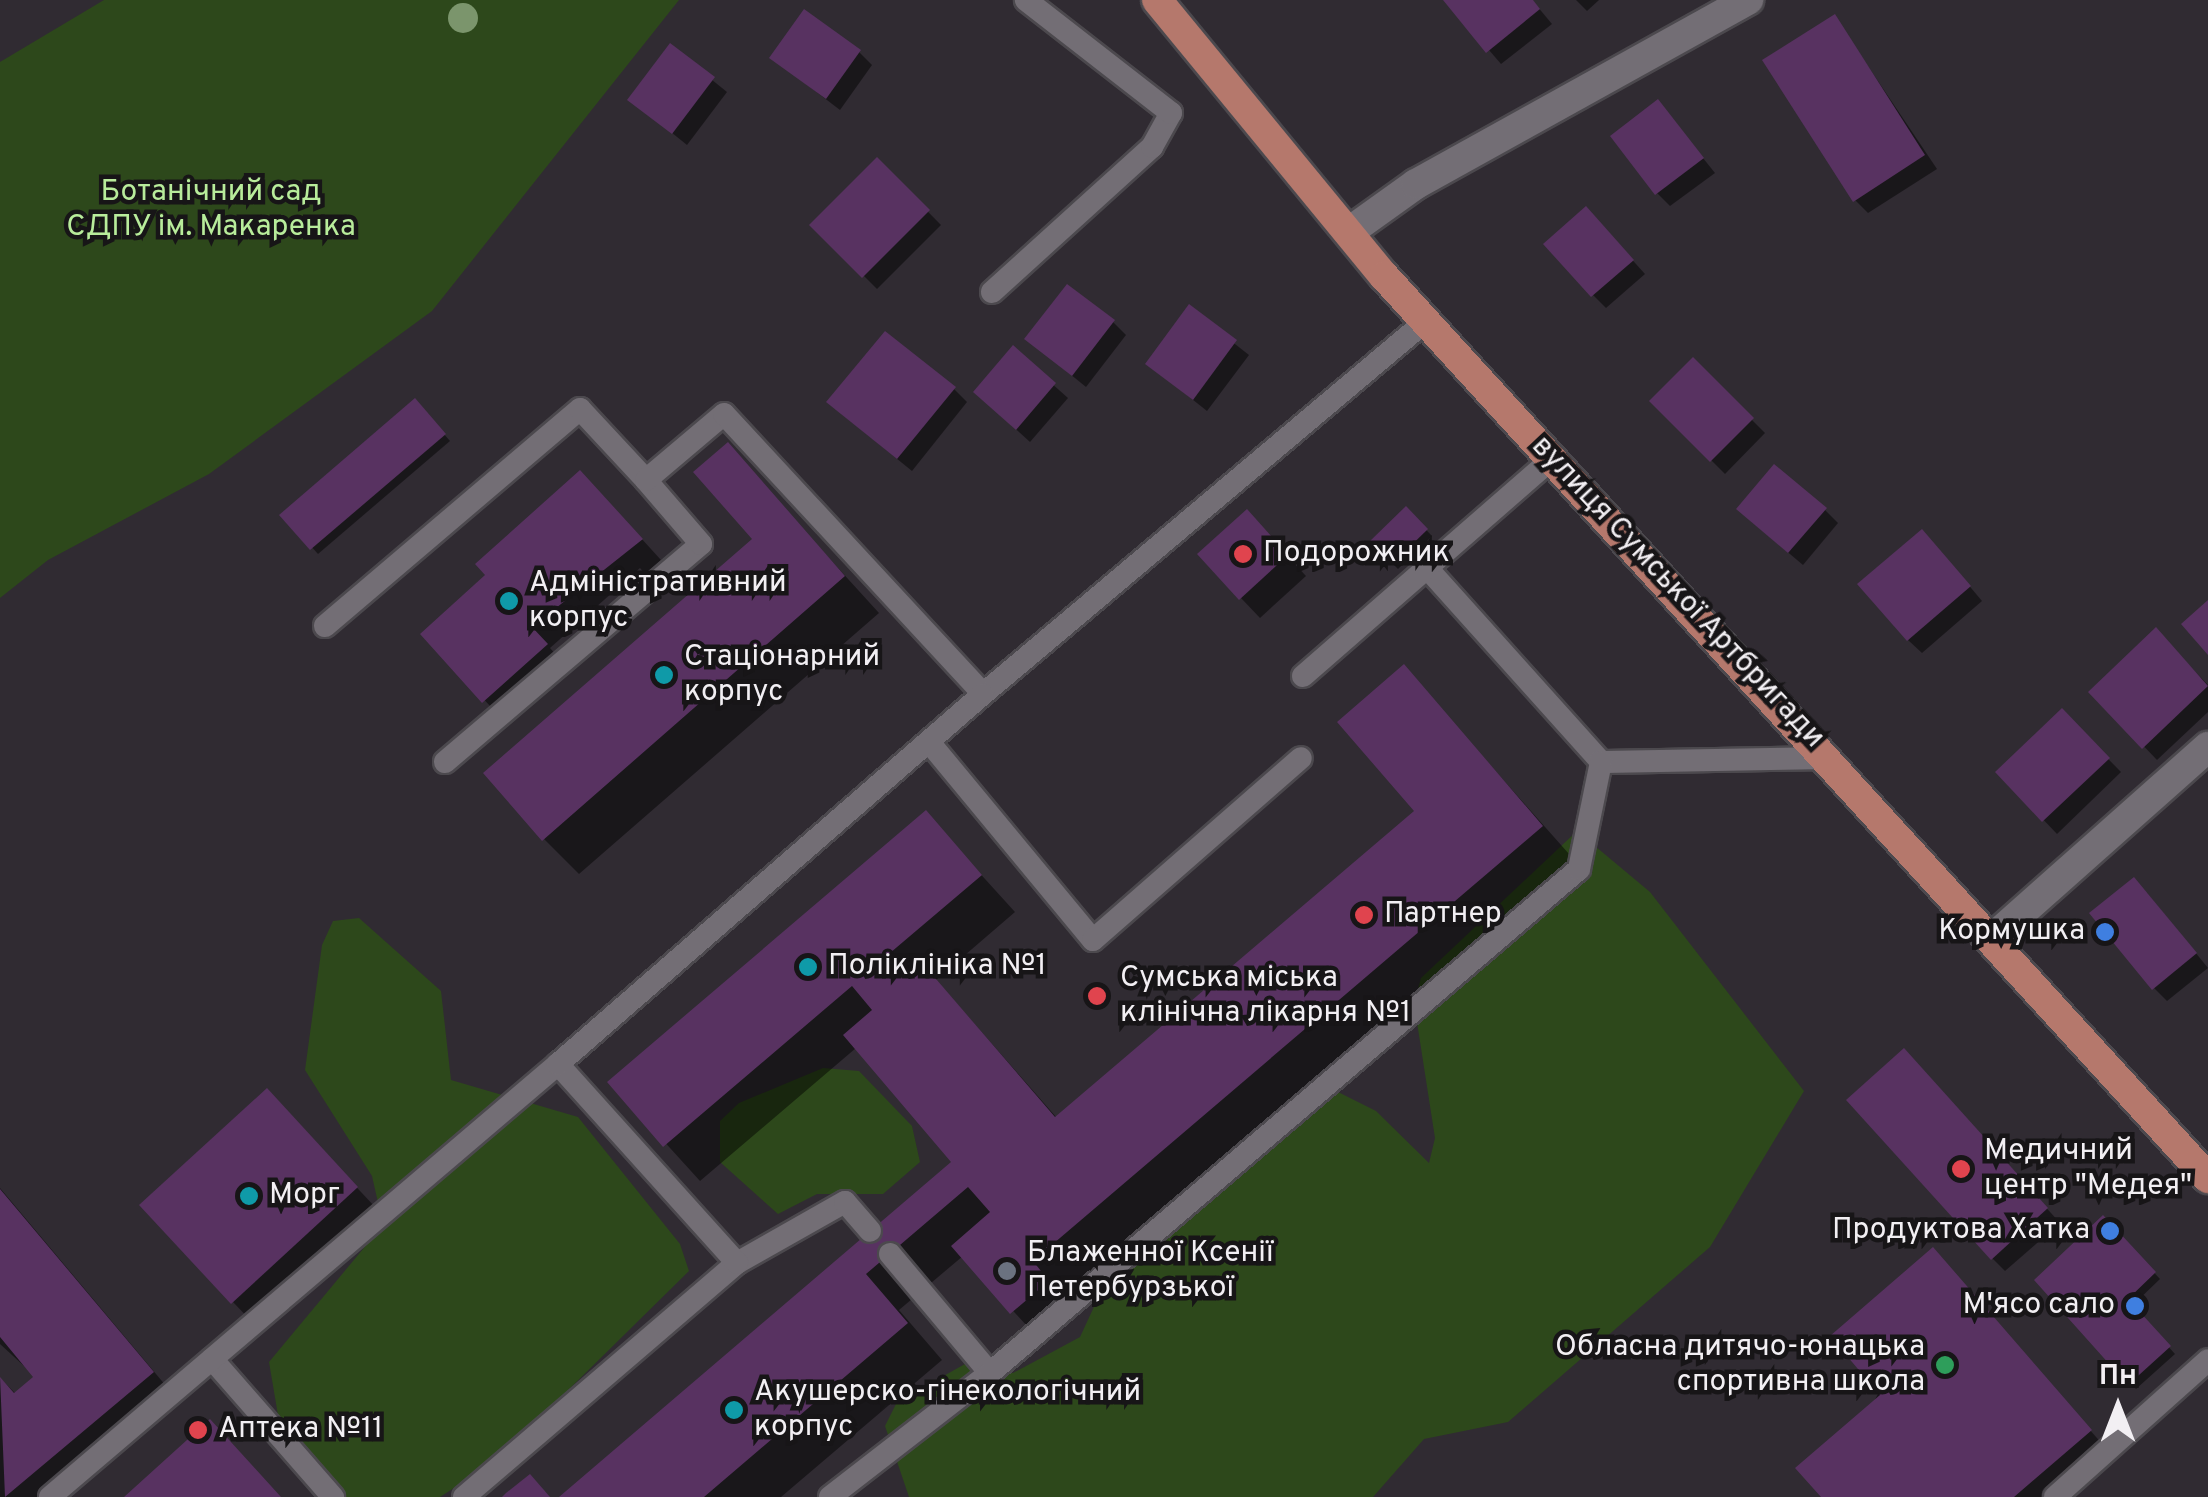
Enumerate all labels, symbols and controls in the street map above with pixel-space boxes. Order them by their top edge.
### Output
park label: Ботанічний сад СДПУ ім. Макаренка [66,175,356,246]
street label: вулиця Сумської Артбригади [1522,429,1832,757]
place label: Подорожник [1263,536,1450,572]
marker: Подорожник [1232,543,1254,565]
place label: Адміністративний корпус [529,566,787,636]
marker: Адміністративний корпус [498,590,520,612]
place label: Стаціонарний корпус [684,640,880,710]
marker: Стаціонарний корпус [653,664,675,686]
place label: Партнер [1384,897,1502,933]
marker: Партнер [1353,904,1375,926]
place label: Кормушка [1938,914,2085,950]
marker: Кормушка [2094,921,2116,943]
place label: Поліклініка №1 [828,949,1047,985]
marker: Поліклініка №1 [797,956,819,978]
place label: Сумська міська клінічна лікарня №1 [1120,961,1411,1032]
marker: Сумська міська клінічна лікарня №1 [1084,983,1110,1009]
place label: Медичний центр "Медея" [1984,1134,2192,1204]
marker: Медичний центр "Медея" [1948,1156,1974,1182]
place label: Морг [269,1178,340,1214]
marker: Морг [238,1185,260,1207]
place label: Продуктова Хатка [1832,1213,2090,1249]
marker: Продуктова Хатка [2099,1220,2121,1242]
place label: Блаженної Ксенії Петербурзької [1027,1236,1273,1306]
marker: Блаженної Ксенії Петербурзької [996,1260,1018,1282]
place label: М'ясо сало [1962,1288,2115,1324]
marker: М'ясо сало [2124,1295,2146,1317]
place label: Обласна дитячо-юнацька спортивна школа [1555,1330,1925,1400]
marker: Обласна дитячо-юнацька спортивна школа [1934,1354,1956,1376]
north arrow [2068,1357,2168,1457]
text: Пн [2099,1359,2137,1395]
place label: Акушерско-гінекологічний корпус [754,1375,1141,1446]
marker: Акушерско-гінекологічний корпус [723,1399,745,1421]
place label: Аптека №11 [218,1412,383,1448]
marker: Аптека №11 [187,1419,209,1441]

